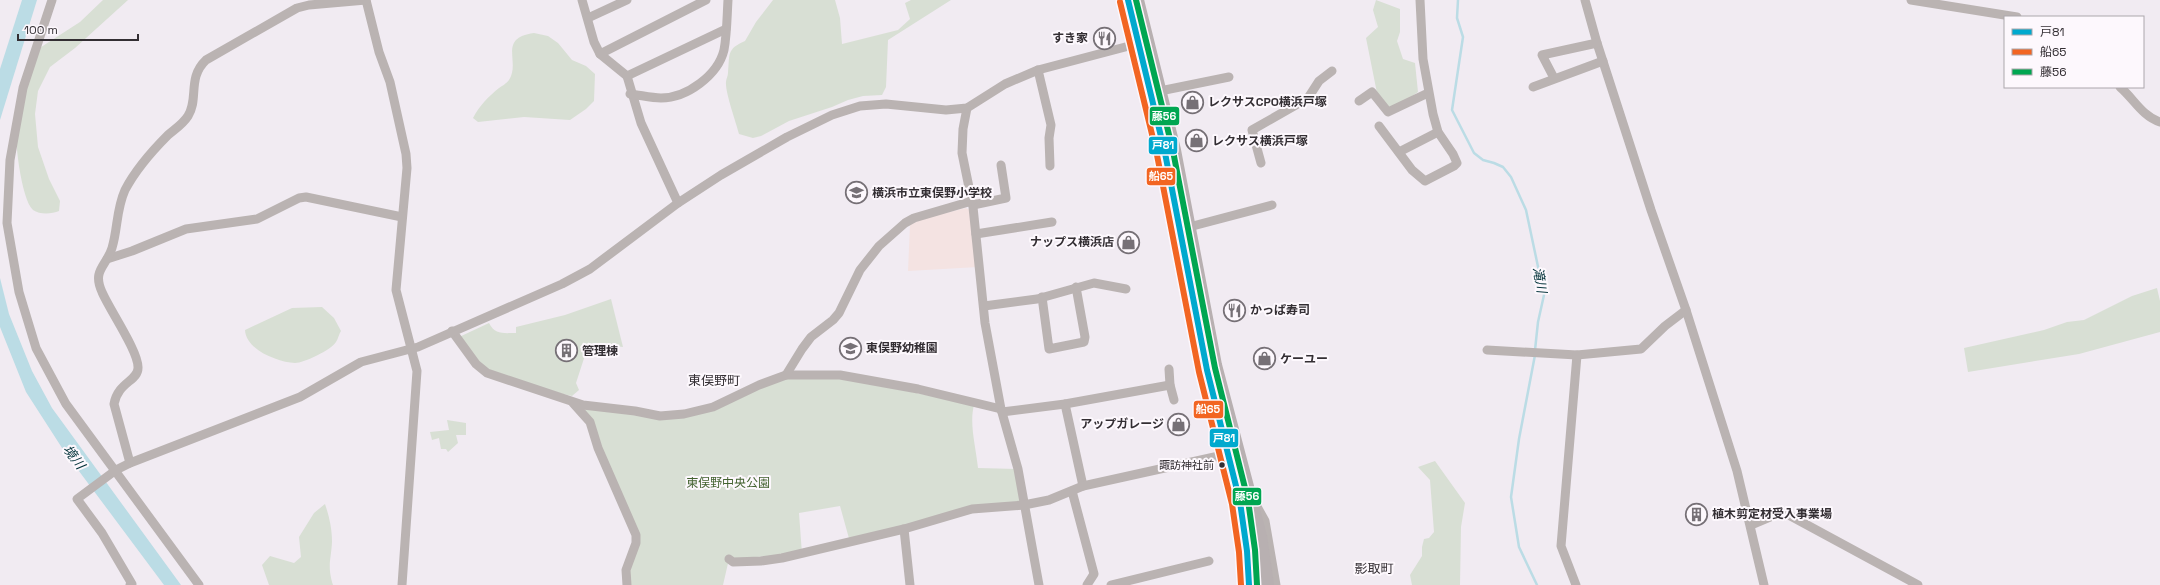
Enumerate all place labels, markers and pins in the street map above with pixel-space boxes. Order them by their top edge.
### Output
restaurant icon: すき家 [1091,25,1117,51]
place label: すき家 [1052,30,1088,46]
shop icon: レクサスCPO横浜戸塚 [1180,89,1206,115]
place label: レクサスCPO横浜戸塚 [1208,94,1327,110]
shop icon: レクサス横浜戸塚 [1183,128,1209,154]
place label: レクサス横浜戸塚 [1212,133,1308,149]
school or university icon: 横浜市立東俣野小学校 [843,180,869,206]
place label: 横浜市立東俣野小学校 [872,185,992,201]
shop icon: ナップス横浜店 [1116,229,1142,255]
place label: ナップス横浜店 [1030,234,1114,250]
restaurant icon: かっぱ寿司 [1221,297,1247,323]
place label: かっぱ寿司 [1250,302,1310,318]
school or university icon: 東俣野幼稚園 [838,335,864,361]
building icon: 管理棟 [554,338,580,364]
place label: 東俣野幼稚園 [866,340,938,356]
place label: 管理棟 [582,343,618,359]
shop icon: ケーユー [1251,346,1277,372]
place label: ケーユー [1280,351,1328,367]
shop icon: アップガレージ [1166,411,1192,437]
place label: アップガレージ [1080,416,1164,432]
place label: 諏訪神社前 [1159,458,1214,472]
marker: 諏訪神社前 [1217,460,1227,470]
building icon: 植木剪定材受入事業場 [1684,501,1710,527]
place label: 植木剪定材受入事業場 [1712,506,1832,522]

